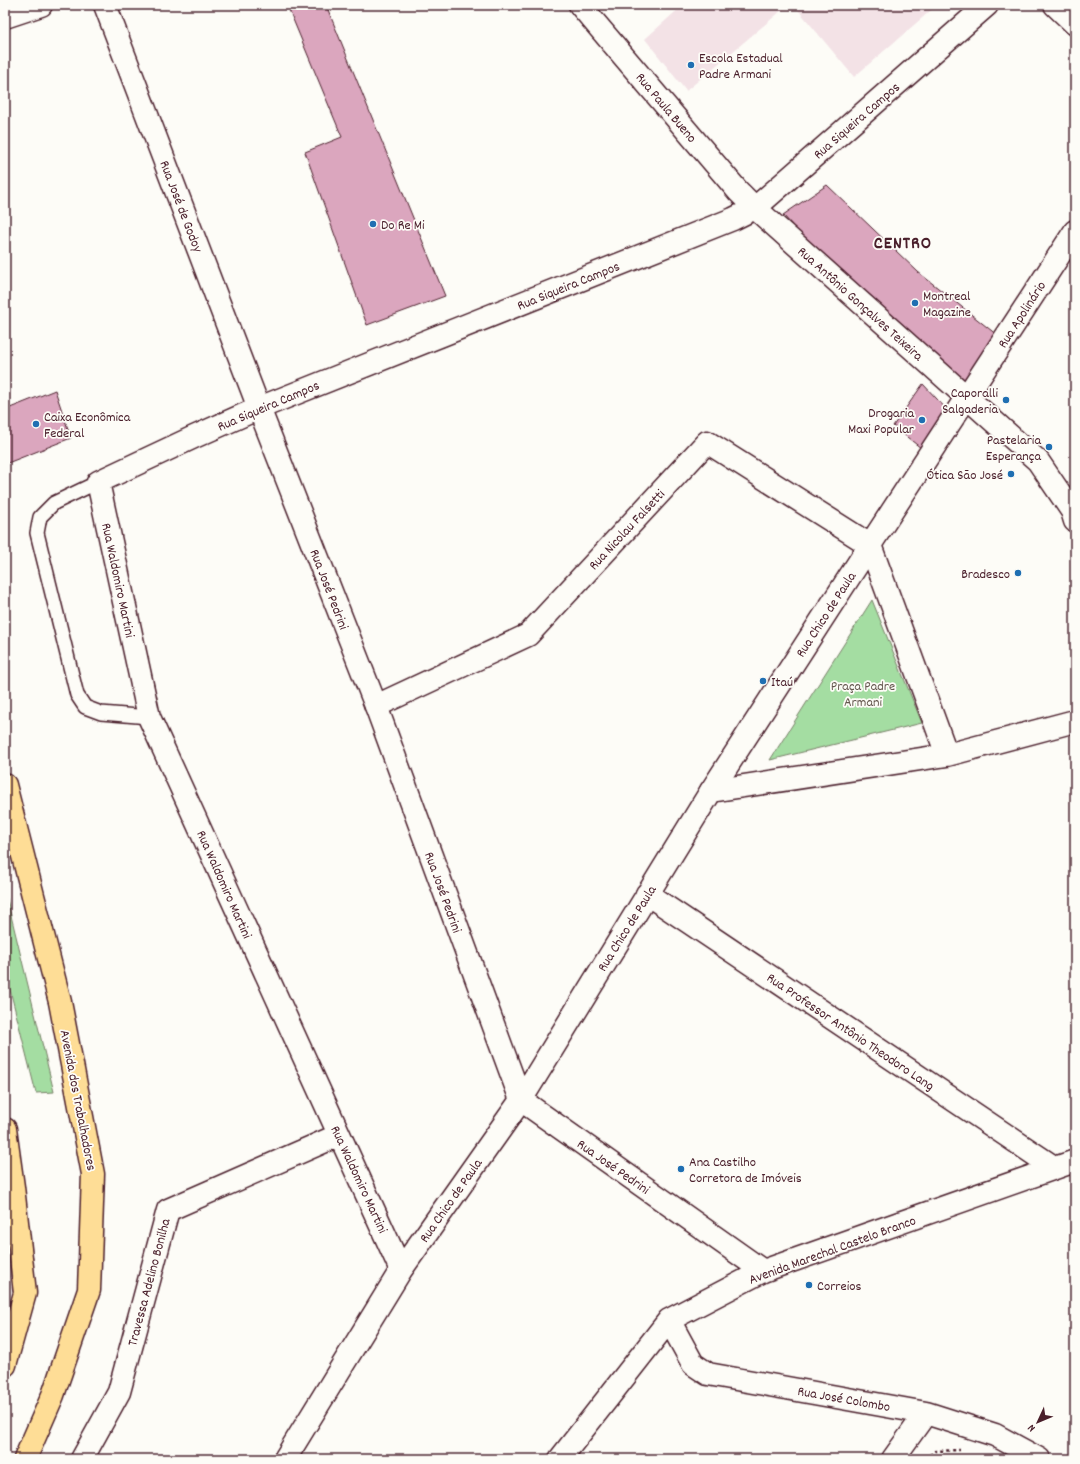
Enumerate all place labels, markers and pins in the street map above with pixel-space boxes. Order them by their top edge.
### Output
place label: Escola Estadual Padre Armani [699,49,783,85]
marker: Escola Estadual Padre Armani [686,60,696,70]
place label: Do Re Mi [381,216,425,236]
marker: Do Re Mi [368,219,378,229]
place label: Montreal Magazine [923,287,971,323]
marker: Montreal Magazine [910,298,920,308]
place label: Caporalli Salgaderia [942,384,998,420]
marker: Caporalli Salgaderia [1001,395,1011,405]
place label: Drogaria Maxi Popular [848,404,915,440]
place label: Caixa Econômica Federal [44,408,131,444]
marker: Drogaria Maxi Popular [917,415,927,425]
marker: Caixa Econômica Federal [31,419,41,429]
place label: Pastelaria Esperança [986,431,1041,467]
marker: Pastelaria Esperança [1044,442,1054,452]
place label: Ótica São José [926,466,1003,486]
marker: Ótica São José [1006,469,1016,479]
place label: Bradesco [961,565,1010,585]
marker: Bradesco [1013,568,1023,578]
place label: Itaú [771,673,793,693]
marker: Itaú [758,676,768,686]
place label: Ana Castilho Corretora de Imóveis [689,1153,802,1189]
marker: Ana Castilho Corretora de Imóveis [676,1164,686,1174]
place label: Correios [817,1277,861,1297]
marker: Correios [804,1280,814,1290]

